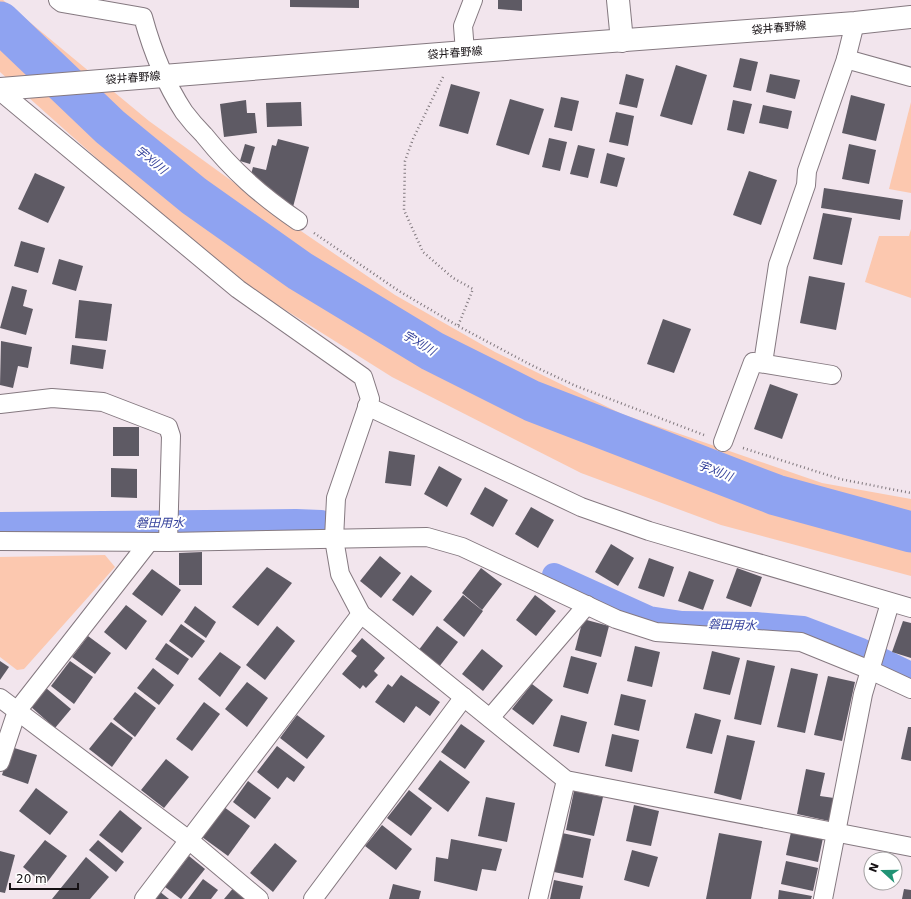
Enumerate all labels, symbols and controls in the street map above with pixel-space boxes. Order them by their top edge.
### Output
street label: 袋井春野線 [751,19,807,37]
street label: 袋井春野線 [427,45,483,61]
street label: 袋井春野線 [105,70,161,86]
water label: 宇刈川 [133,143,171,178]
water label: 宇刈川 [400,328,440,359]
water label: 宇刈川 [696,458,736,485]
water label: 磐田用水 [136,516,186,530]
water label: 磐田用水 [708,617,758,633]
north arrow [863,851,903,891]
text: N [866,861,882,874]
scale bar [10,865,78,891]
text: 20 m [16,872,47,886]

